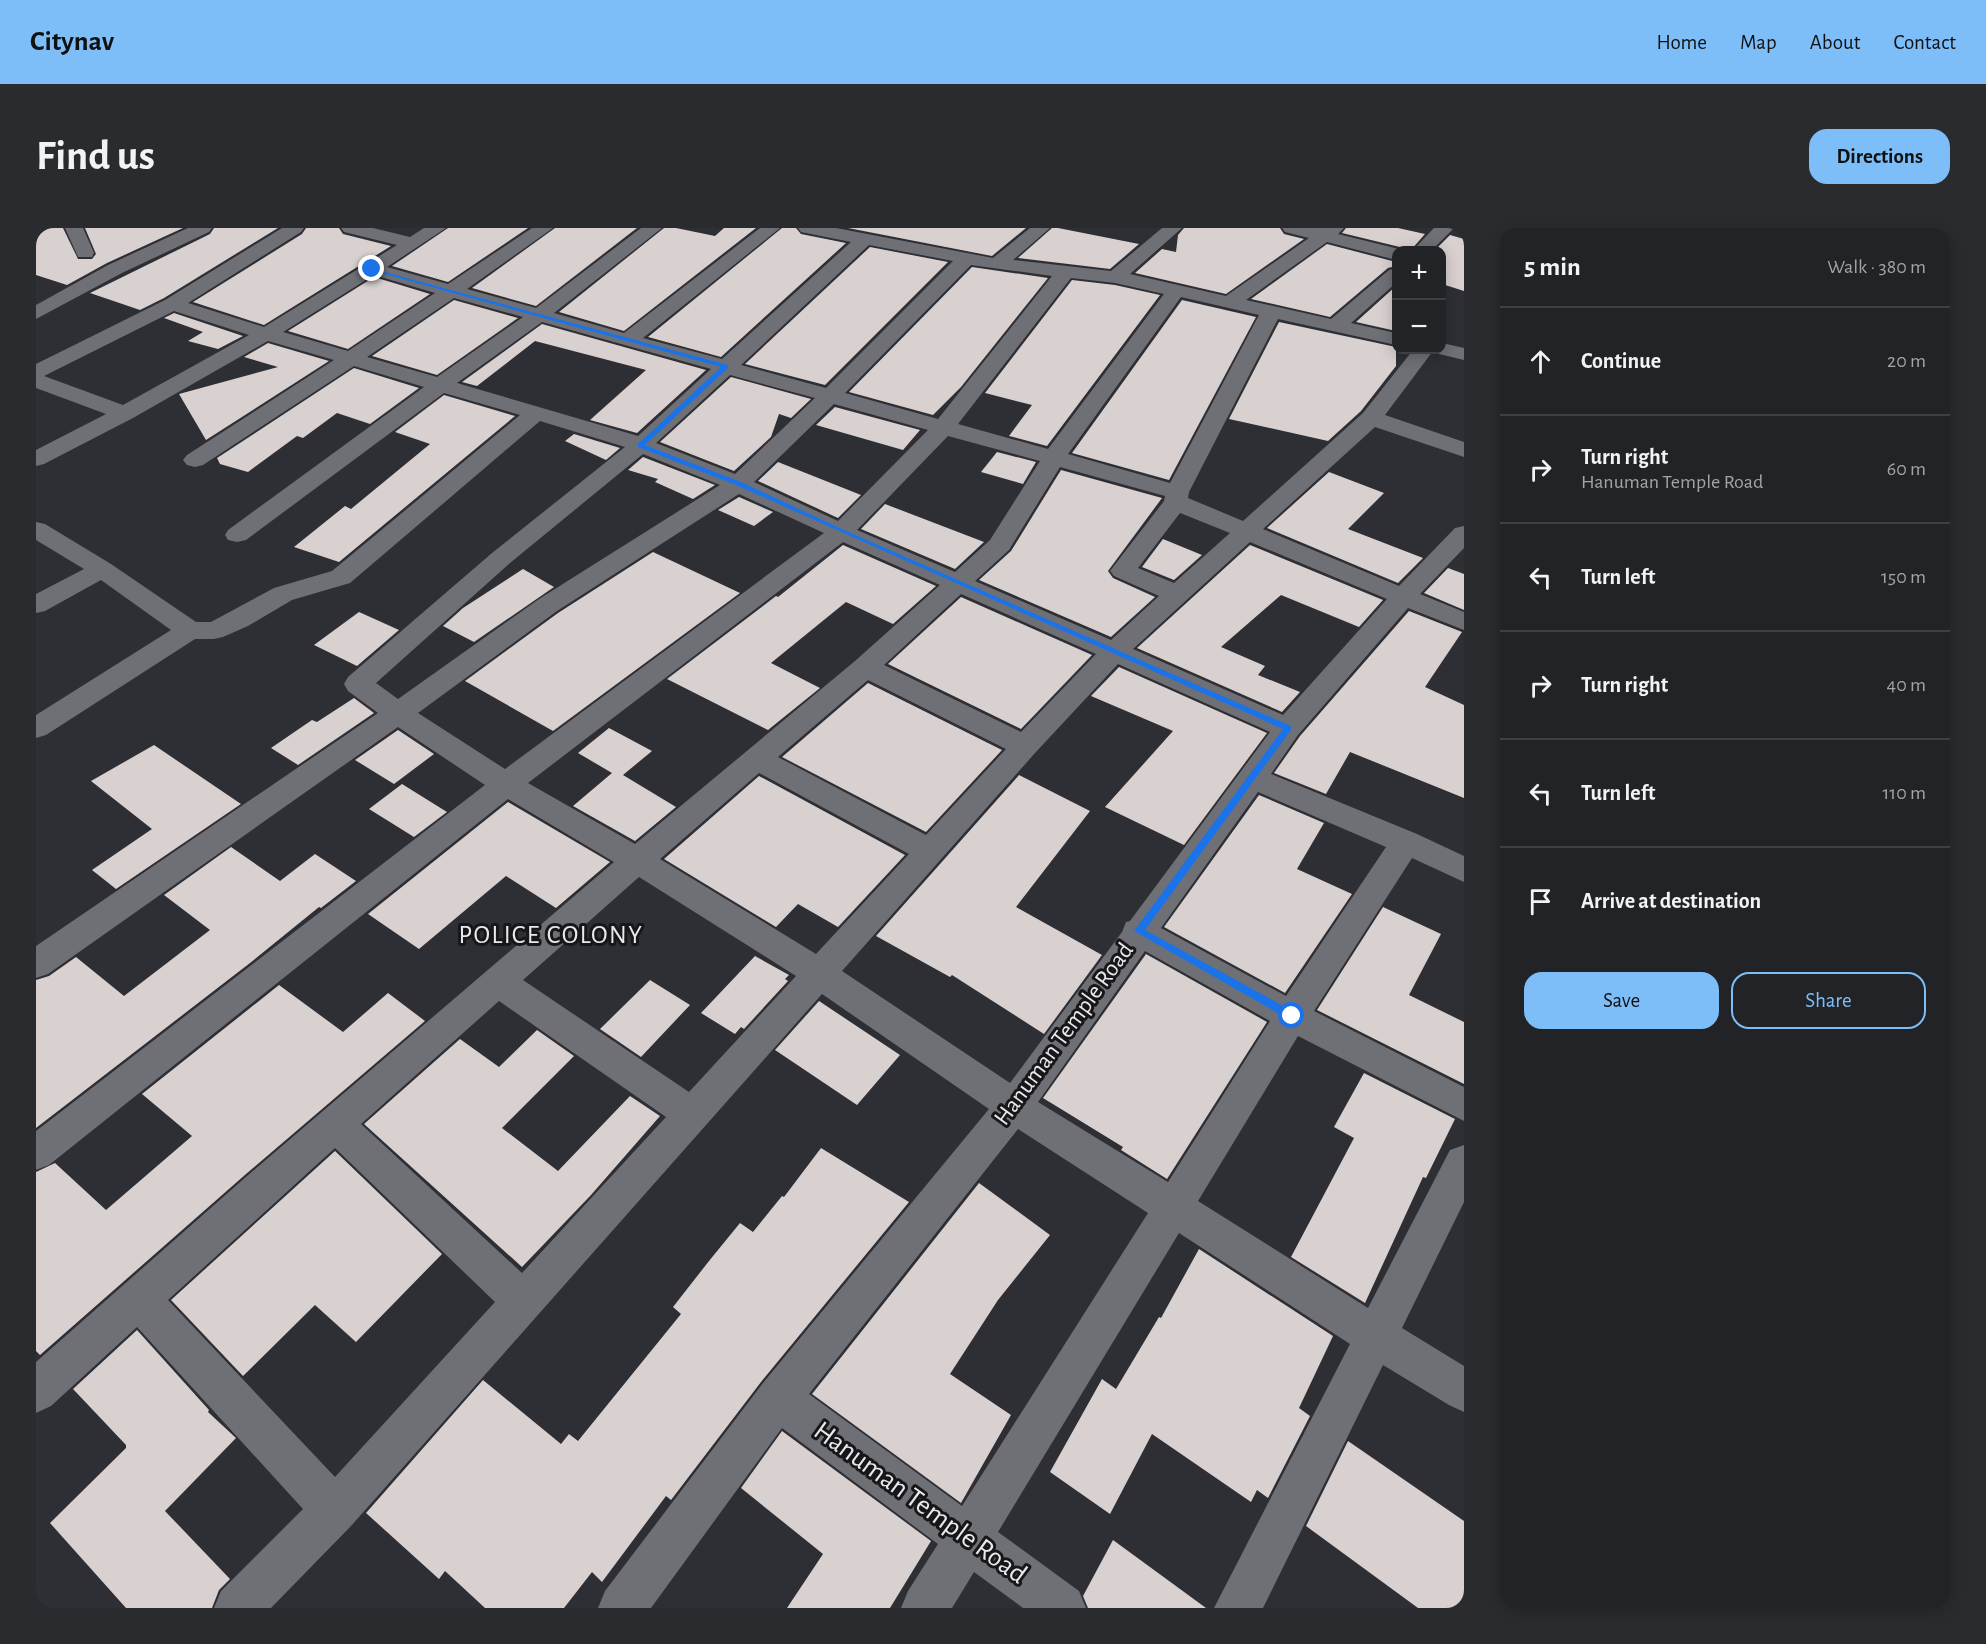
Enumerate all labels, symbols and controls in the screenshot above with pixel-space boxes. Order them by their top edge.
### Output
text: Citynav [30,28,114,56]
text: Home [1656,32,1707,53]
text: Map [1740,32,1777,53]
text: About [1810,32,1860,53]
text: Contact [1893,32,1956,53]
button: Directions [1809,129,1950,184]
text: Find us [36,135,155,177]
map controls [1392,246,1446,354]
button: + [1392,246,1446,300]
text: 5 min [1524,254,1581,280]
route end [358,255,384,281]
text: Walk · 380 m [1827,257,1926,277]
button: − [1392,300,1446,354]
icon: ahead [1524,345,1557,378]
text: Continue [1581,350,1661,372]
text: 20 m [1887,351,1926,371]
text: Turn right [1581,446,1668,468]
icon: right [1524,453,1557,486]
text: 60 m [1887,459,1926,479]
text: Hanuman Temple Road [1581,472,1763,492]
icon: left [1524,561,1557,594]
text: Turn left [1581,566,1655,588]
text: 150 m [1881,567,1926,587]
icon: right [1524,669,1557,702]
text: Turn right [1581,674,1668,696]
text: 40 m [1887,675,1926,695]
icon: left [1524,777,1557,810]
text: Turn left [1581,782,1655,804]
text: 110 m [1882,783,1926,803]
icon: arrive [1524,885,1557,918]
text: Arrive at destination [1581,890,1761,912]
district label: POLICE COLONY [458,922,644,948]
street label: Hanuman Temple Road [990,938,1138,1130]
button: Save [1524,972,1719,1029]
button: Share [1731,972,1926,1029]
route start [1278,1002,1304,1028]
street label: Hanuman Temple Road [808,1417,1032,1589]

